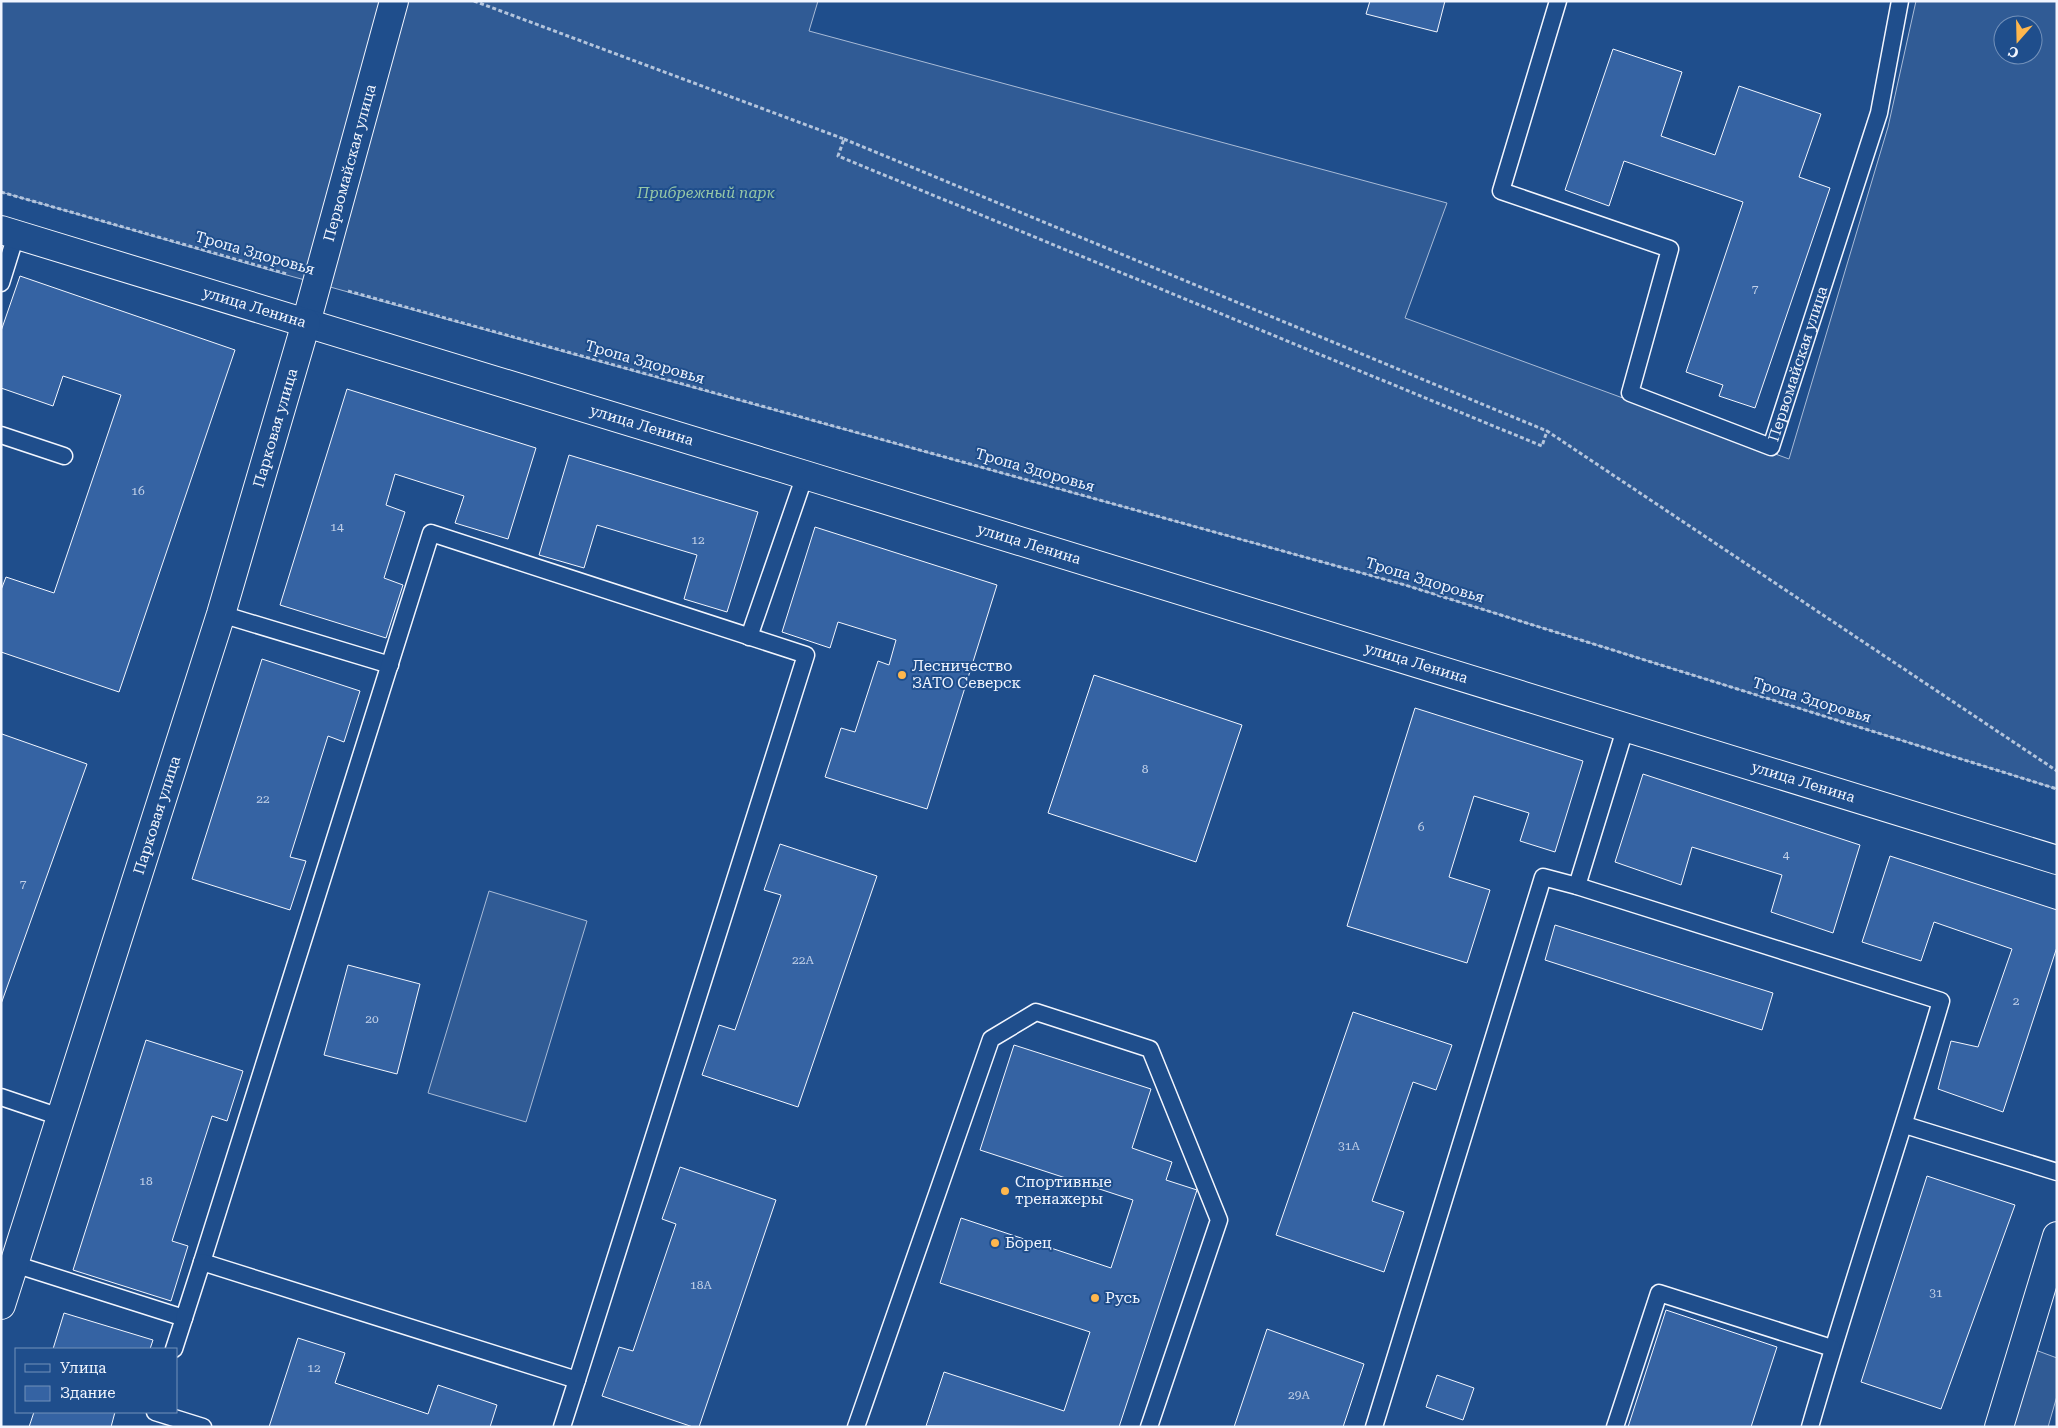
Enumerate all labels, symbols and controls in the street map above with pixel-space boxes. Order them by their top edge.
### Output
north arrow [1993,15,2043,65]
text: С [2006,43,2021,61]
street label: Первомайская улица [320,82,380,243]
park label: Прибрежный парк [636,184,776,202]
street label: Тропа Здоровья [193,227,317,279]
house number: 7 [1752,282,1759,296]
street label: улица Ленина [201,283,308,331]
street label: Первомайская улица [1764,284,1831,444]
street label: Тропа Здоровья [583,336,707,388]
street label: Парковая улица [249,366,301,490]
street label: улица Ленина [588,401,696,450]
street label: Тропа Здоровья [973,444,1097,496]
house number: 16 [131,484,145,498]
house number: 14 [330,520,344,534]
street label: улица Ленина [975,520,1083,568]
house number: 12 [691,533,705,547]
street label: Тропа Здоровья [1363,553,1487,607]
street label: улица Ленина [1362,639,1470,687]
place label: Лесничество ЗАТО Северск [912,657,1021,692]
marker: Лесничество ЗАТО Северск [896,669,908,681]
street label: Тропа Здоровья [1750,673,1874,727]
street label: Парковая улица [130,754,184,877]
street label: улица Ленина [1749,758,1857,806]
house number: 8 [1142,762,1149,776]
house number: 22 [256,792,270,806]
house number: 6 [1418,820,1425,834]
house number: 4 [1783,848,1790,862]
house number: 7 [20,877,27,891]
house number: 22А [792,953,815,967]
house number: 2 [2013,994,2020,1008]
house number: 20 [365,1012,379,1026]
house number: 31А [1338,1139,1361,1153]
place label: Спортивные тренажеры [1015,1173,1112,1208]
house number: 18 [139,1174,153,1188]
marker: Спортивные тренажеры [999,1185,1011,1197]
place label: Борец [1005,1234,1052,1252]
marker: Борец [989,1237,1001,1249]
house number: 18А [690,1278,713,1292]
house number: 31 [1929,1286,1943,1300]
place label: Русь [1105,1289,1140,1307]
marker: Русь [1089,1292,1101,1304]
legend [15,1348,178,1413]
text: Улица [60,1359,106,1377]
house number: 12 [307,1361,321,1375]
text: Здание [60,1384,116,1402]
house number: 29А [1288,1388,1311,1402]

